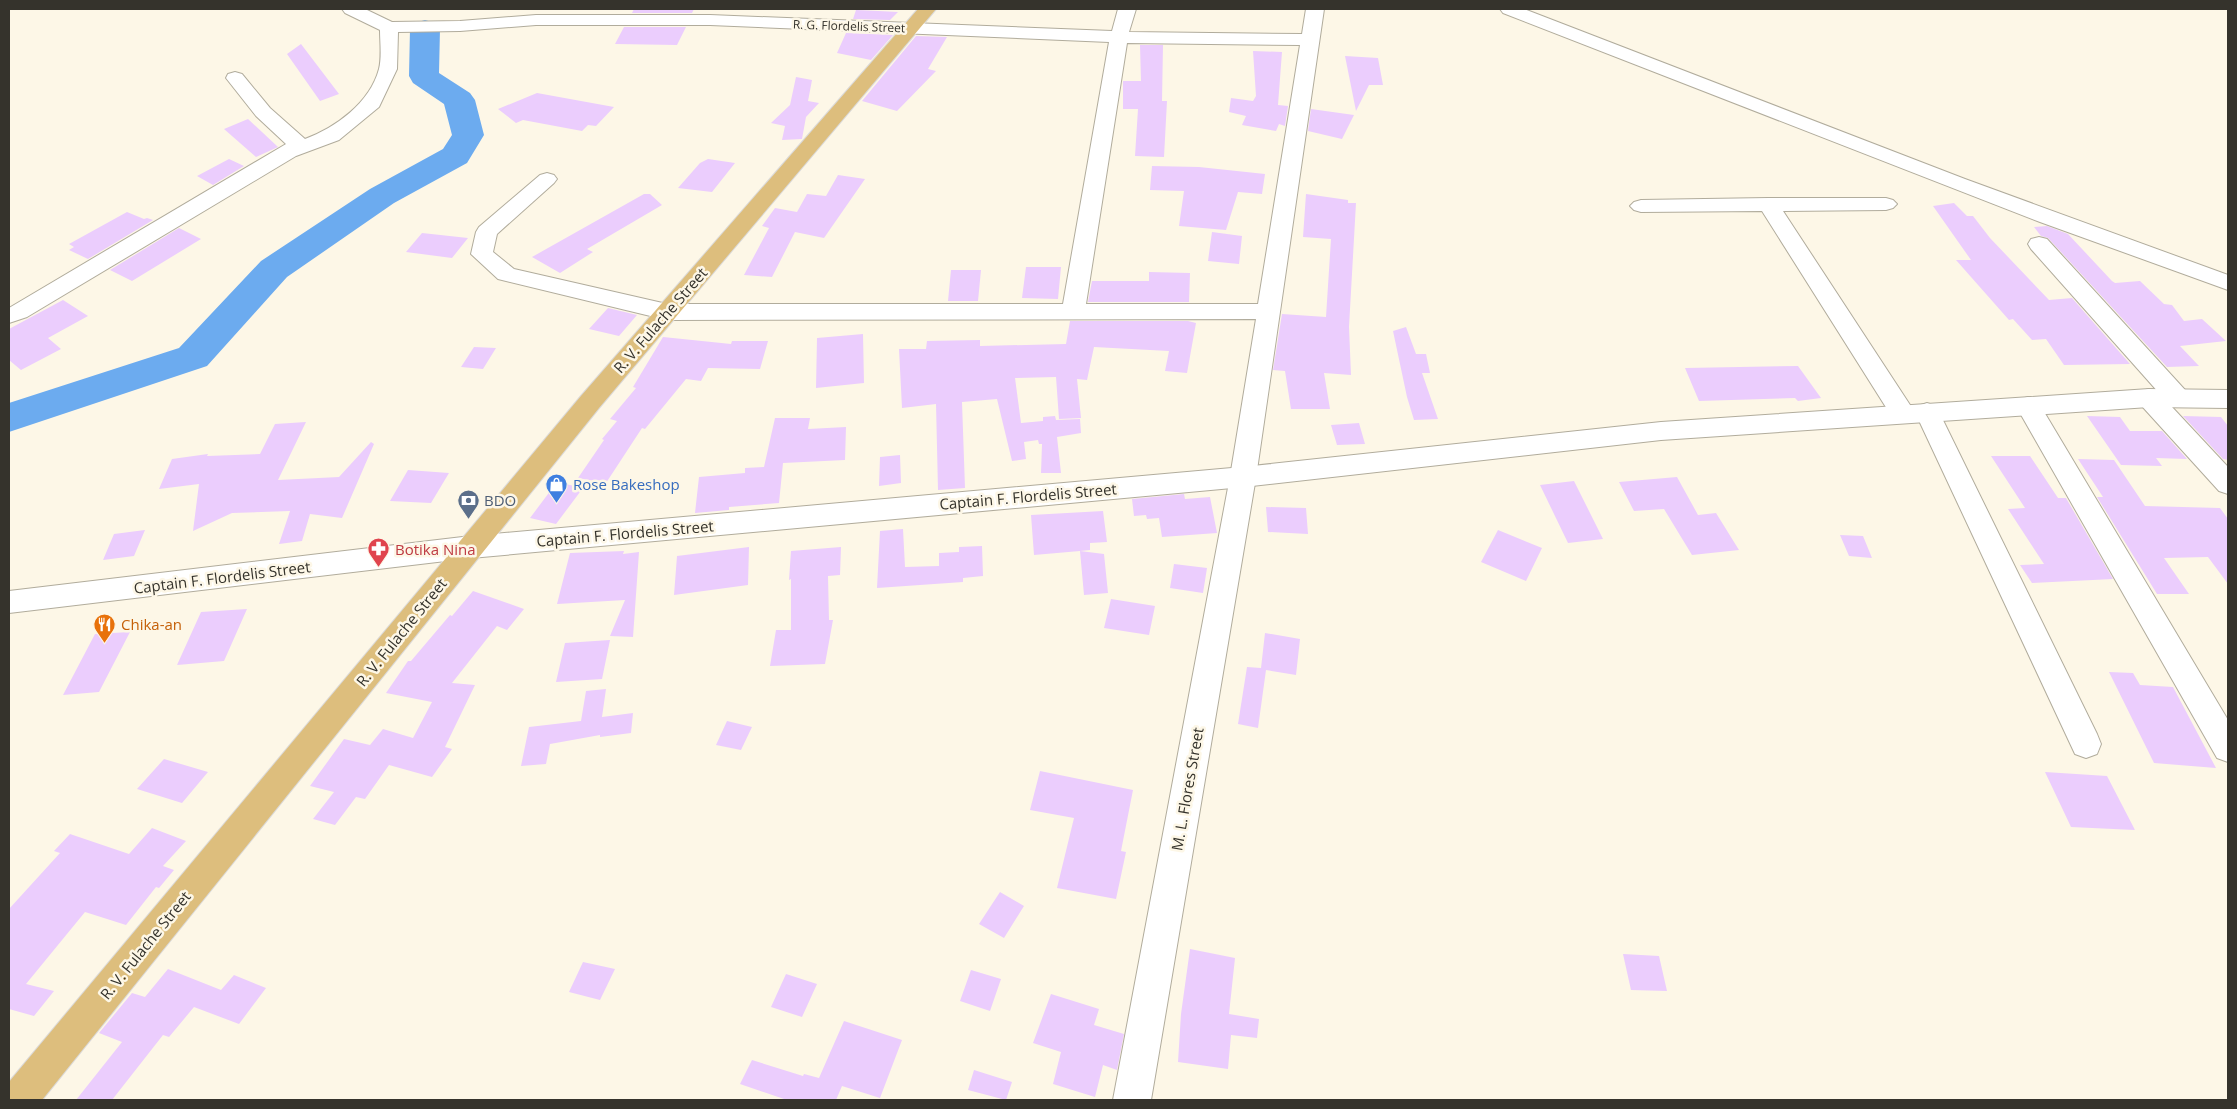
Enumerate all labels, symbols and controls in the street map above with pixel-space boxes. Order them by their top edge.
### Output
street label: R. G. Flordelis Street [792,16,906,36]
street label: R. V. Fulache Street [609,263,711,377]
shop icon: Rose Bakeshop [545,472,569,503]
place label: Rose Bakeshop [573,474,680,494]
street label: Captain F. Flordelis Street [939,478,1117,514]
bank icon: BDO [456,488,480,519]
place label: BDO [484,490,516,510]
street label: Captain F. Flordelis Street [536,515,714,551]
pharmacy icon: Botika Nina [367,537,391,568]
place label: Botika Nina [395,539,476,559]
street label: Captain F. Flordelis Street [132,556,312,598]
street label: R. V. Fulache Street [351,574,451,690]
restaurant icon: Chika-an [93,612,117,643]
place label: Chika-an [121,614,182,634]
street label: M. L. Flores Street [1166,726,1208,852]
street label: R. V. Fulache Street [95,887,195,1003]

